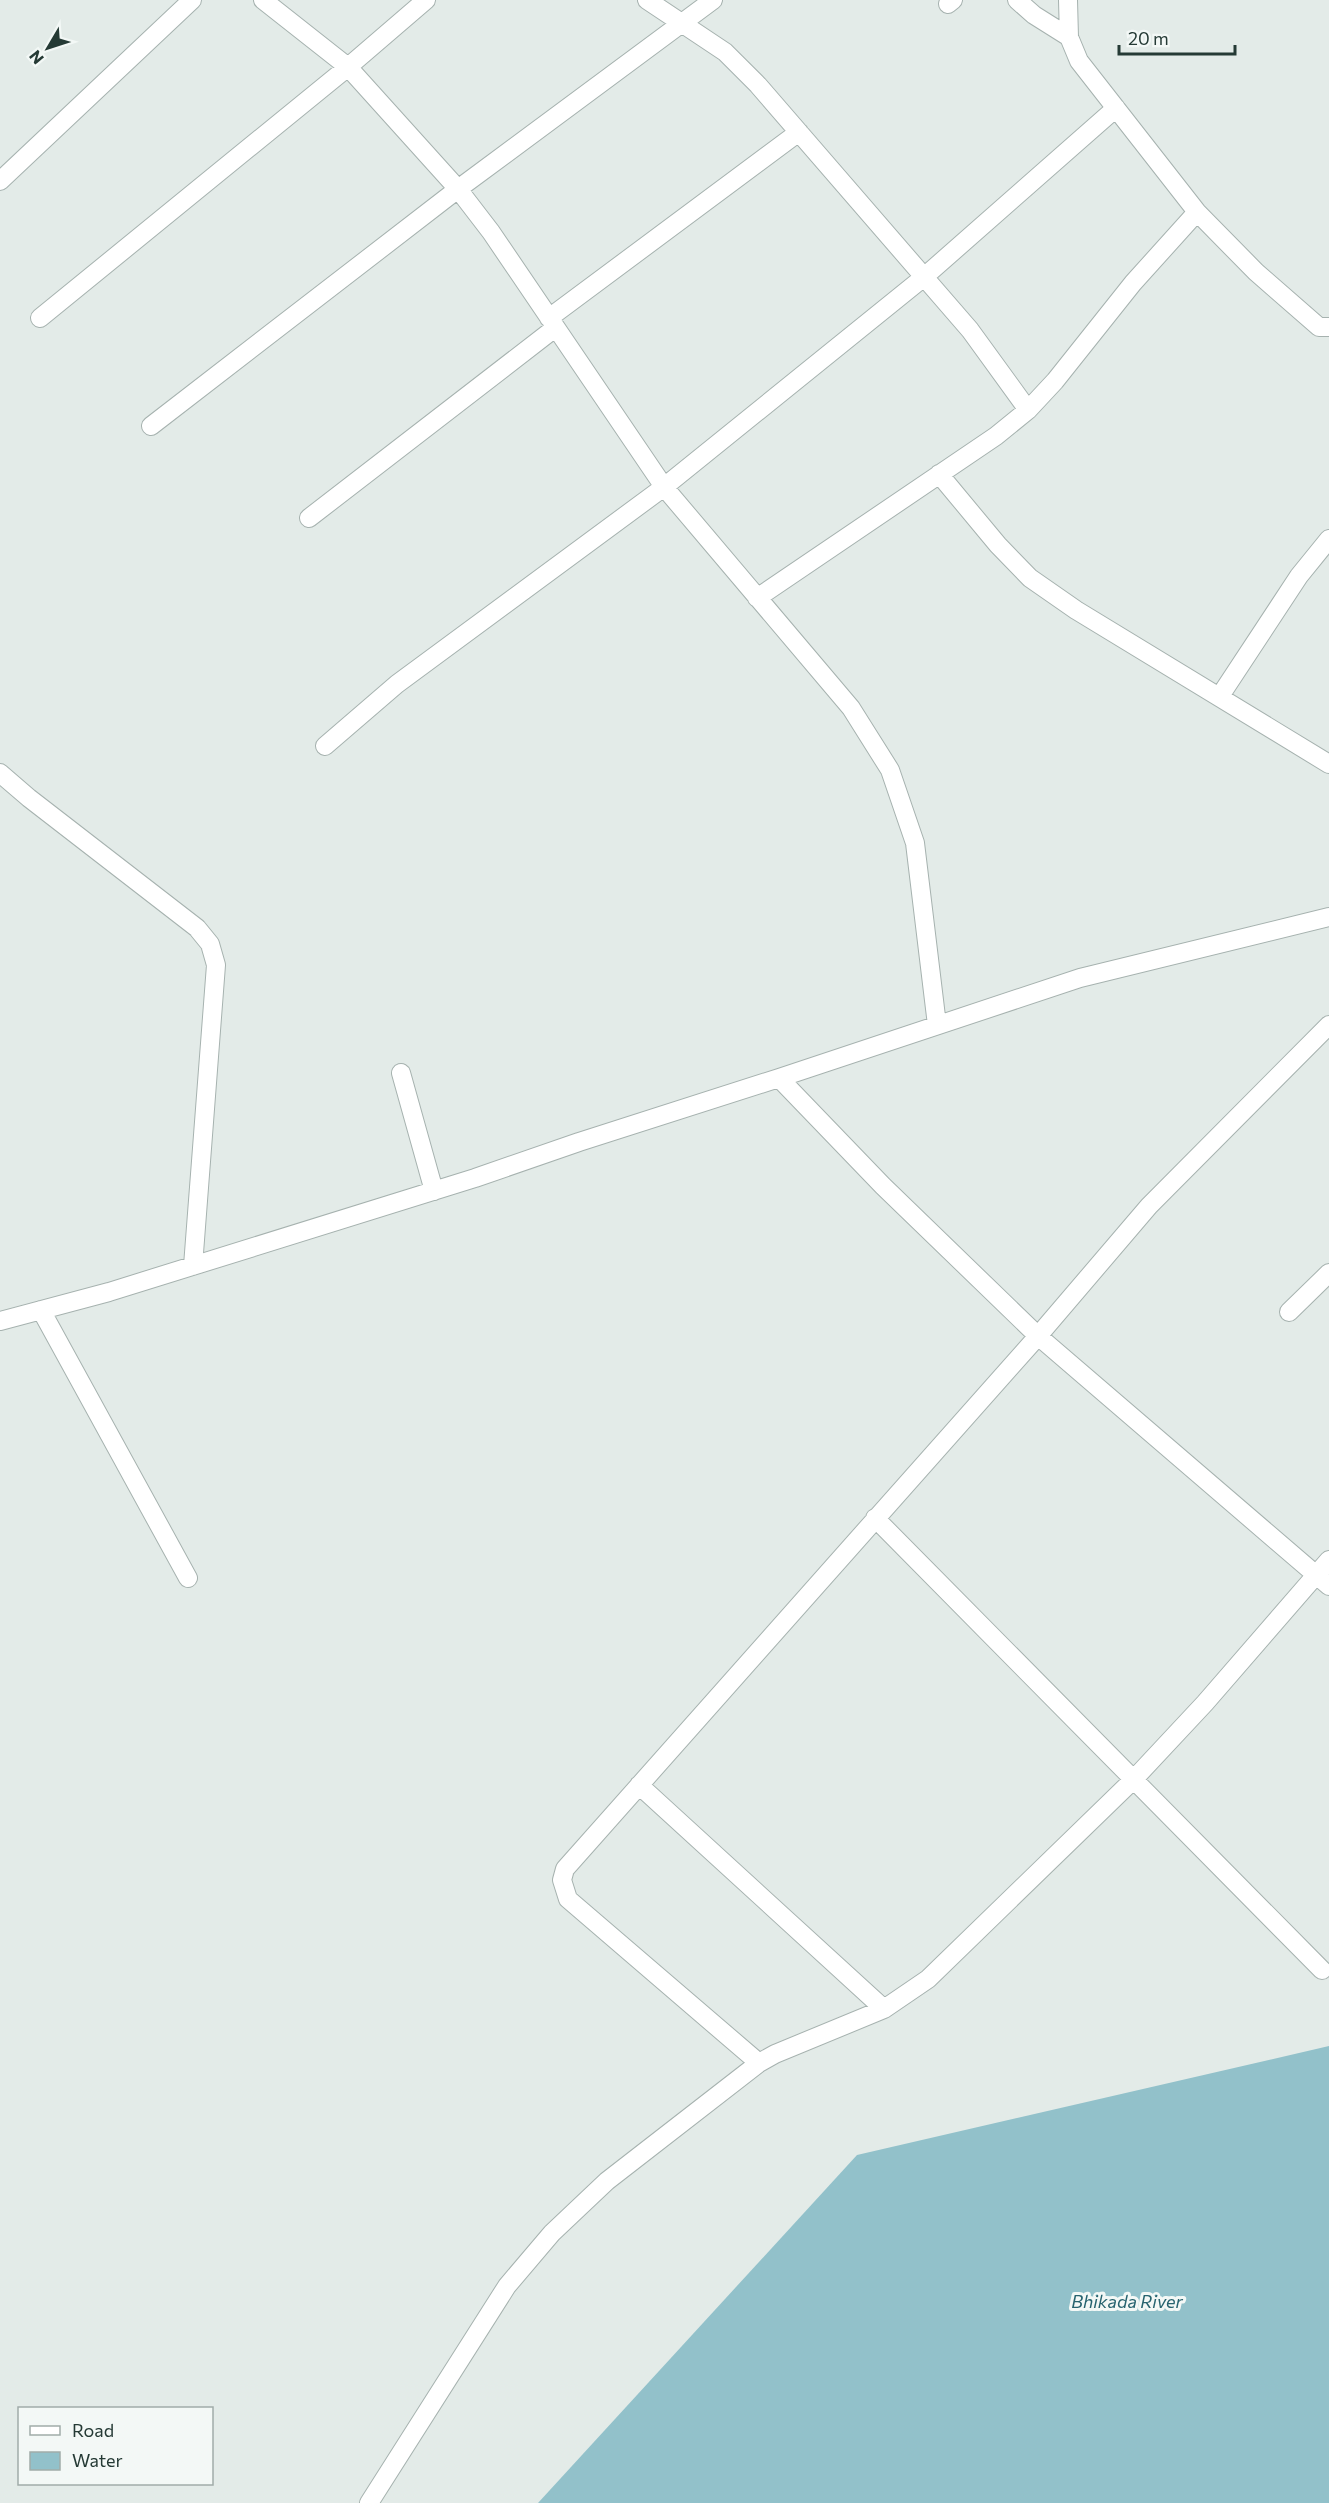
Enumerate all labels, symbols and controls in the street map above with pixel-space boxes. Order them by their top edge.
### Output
north arrow [18,18,78,78]
scale bar [1119,18,1234,56]
text: 20 m [1128,27,1169,49]
text: N [25,47,47,68]
water label: Bhikada River [1071,2290,1183,2312]
legend [18,2407,213,2485]
text: Road [72,2419,114,2441]
text: Water [72,2449,123,2471]

